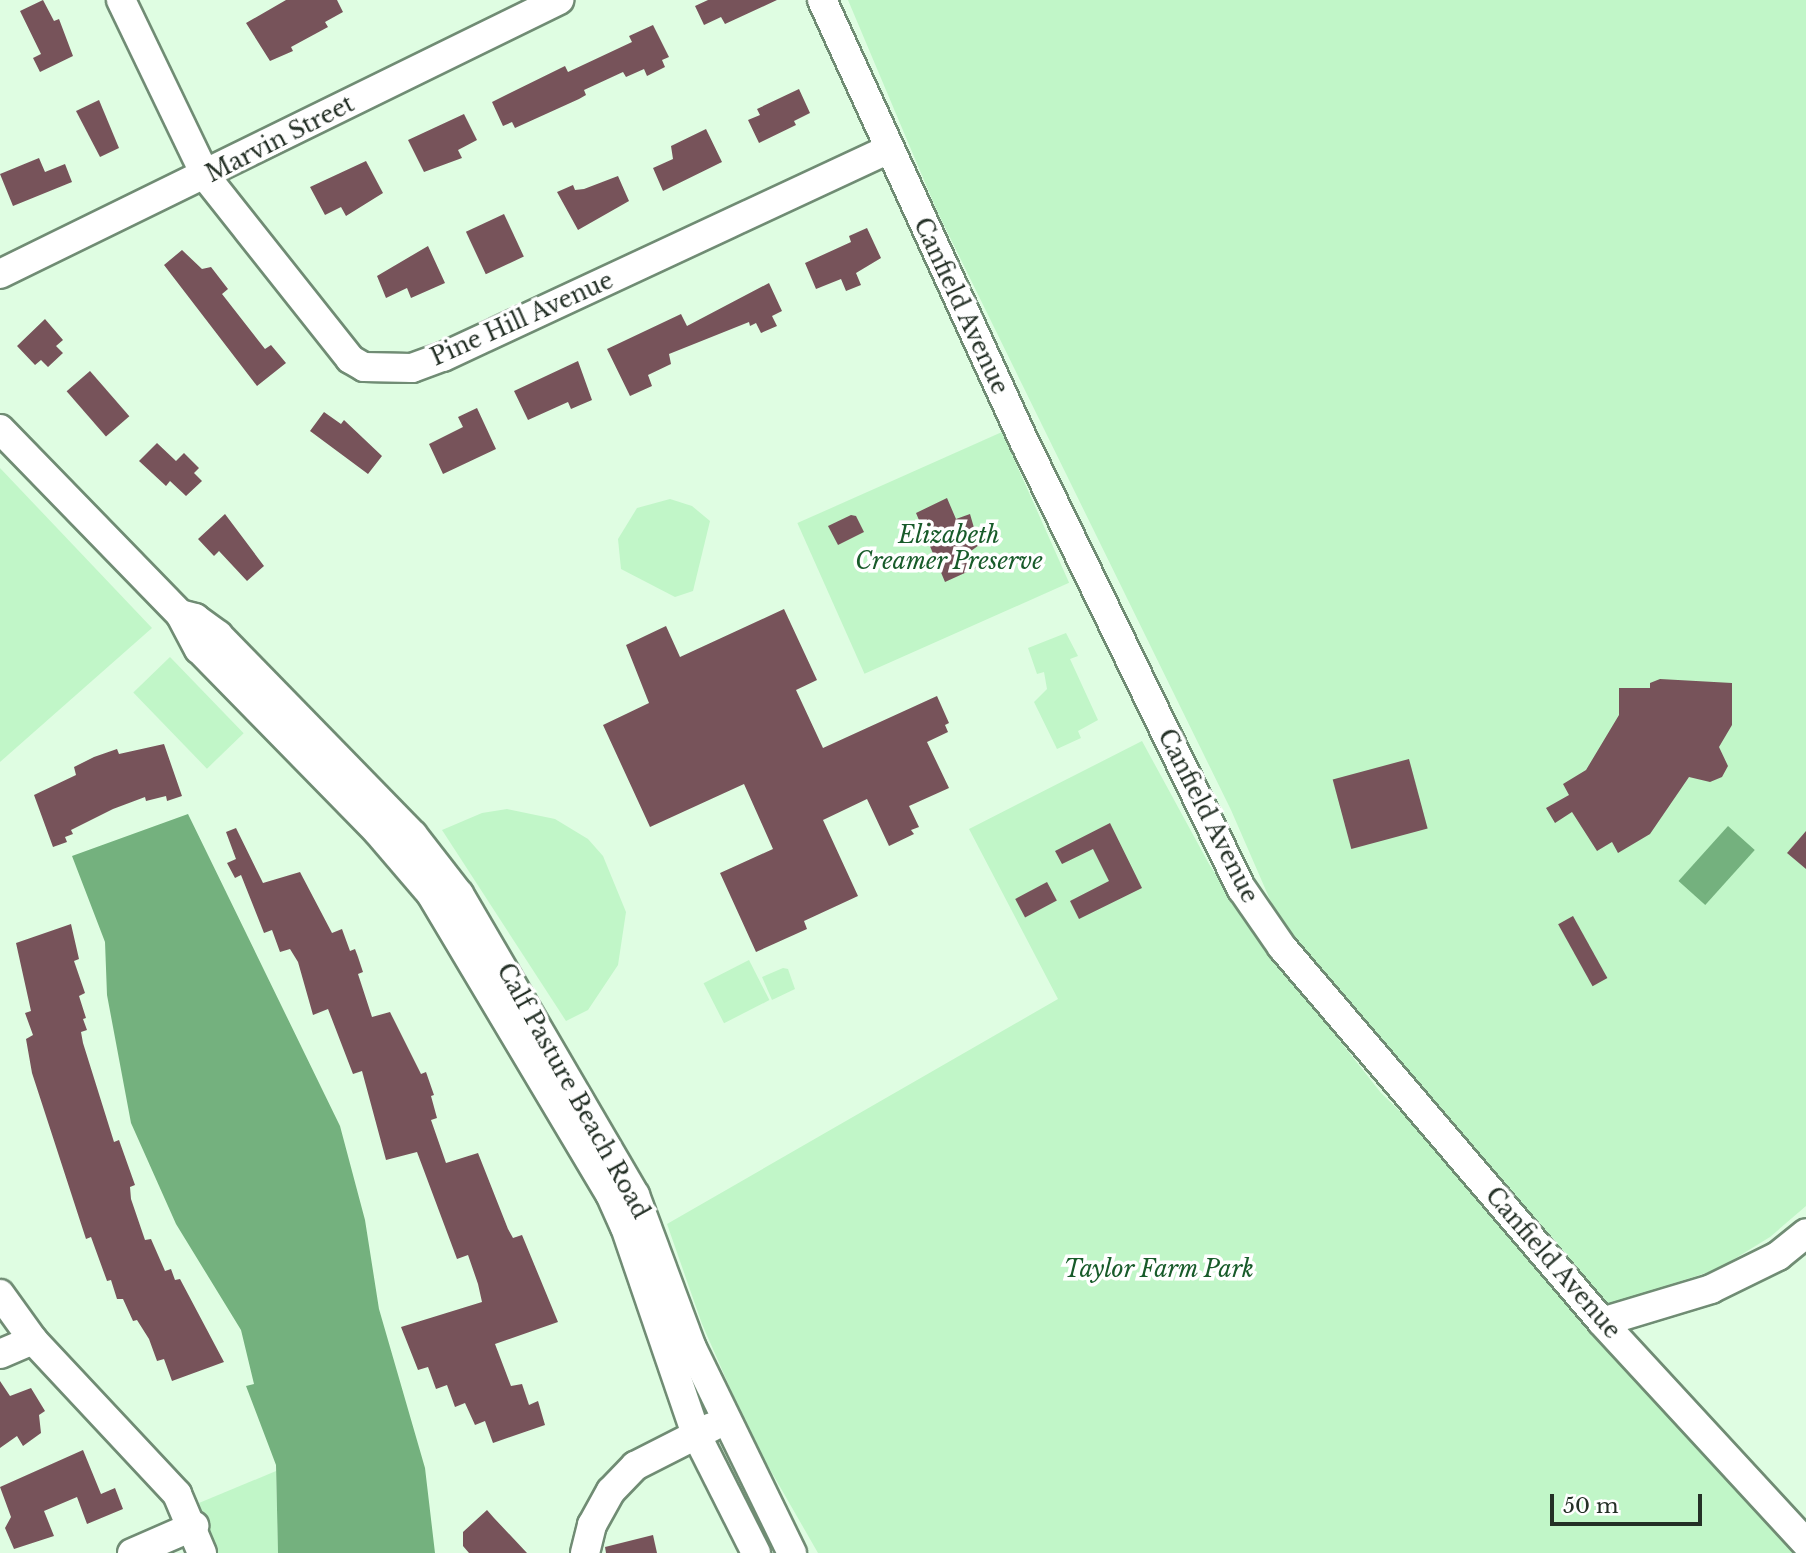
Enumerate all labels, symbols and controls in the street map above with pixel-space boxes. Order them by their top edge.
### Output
street label: Marvin Street [201,90,359,188]
street label: Canfield Avenue [908,213,1014,399]
street label: Pine Hill Avenue [426,266,618,372]
park label: Elizabeth Creamer Preserve [855,521,1043,575]
street label: Canfield Avenue [1152,724,1264,908]
street label: Calf Pasture Beach Road [491,959,655,1223]
street label: Canfield Avenue [1479,1181,1627,1345]
park label: Taylor Farm Park [1063,1255,1255,1283]
scale bar [1554,1480,1706,1524]
text: 50 m [1563,1493,1618,1519]

